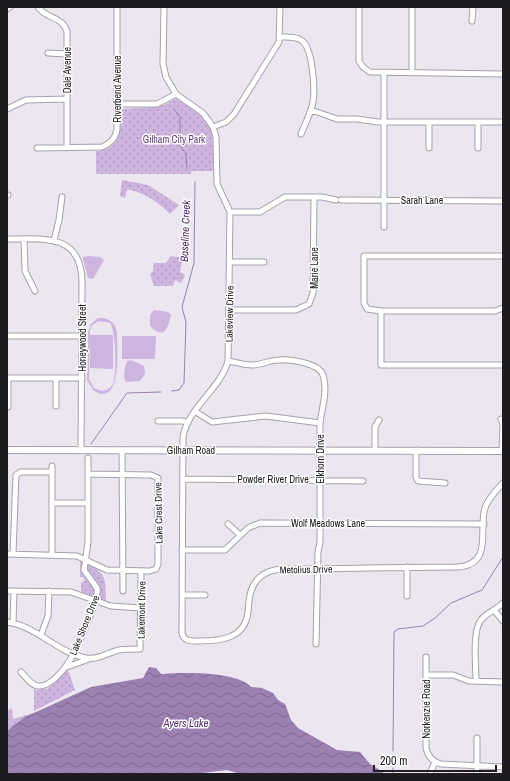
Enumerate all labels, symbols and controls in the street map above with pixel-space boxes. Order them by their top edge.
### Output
street label: Dale Avenue [61,46,74,93]
street label: Riverbend Avenue [111,55,124,123]
park label: Gilham City Park [143,133,206,146]
street label: Sarah Lane [401,194,444,207]
water label: Baseline Creek [177,199,193,262]
street label: Marie Lane [308,247,321,289]
street label: Lakeview Drive [223,285,236,342]
street label: Honeywood Street [76,304,89,372]
street label: Elkhorn Drive [314,434,327,484]
street label: Gilham Road [167,444,215,457]
street label: Powder River Drive [237,473,309,486]
street label: Lake Crest Drive [151,482,166,544]
street label: Wolf Meadows Lane [291,517,366,530]
street label: Metolius Drive [279,563,333,576]
street label: Lakemont Drive [134,581,149,639]
street label: Lake Shore Drive [66,593,103,657]
street label: Norkenzie Road [420,679,433,739]
water label: Ayers Lake [163,716,208,730]
scale bar [374,747,496,773]
text: 200 m [380,753,407,769]

